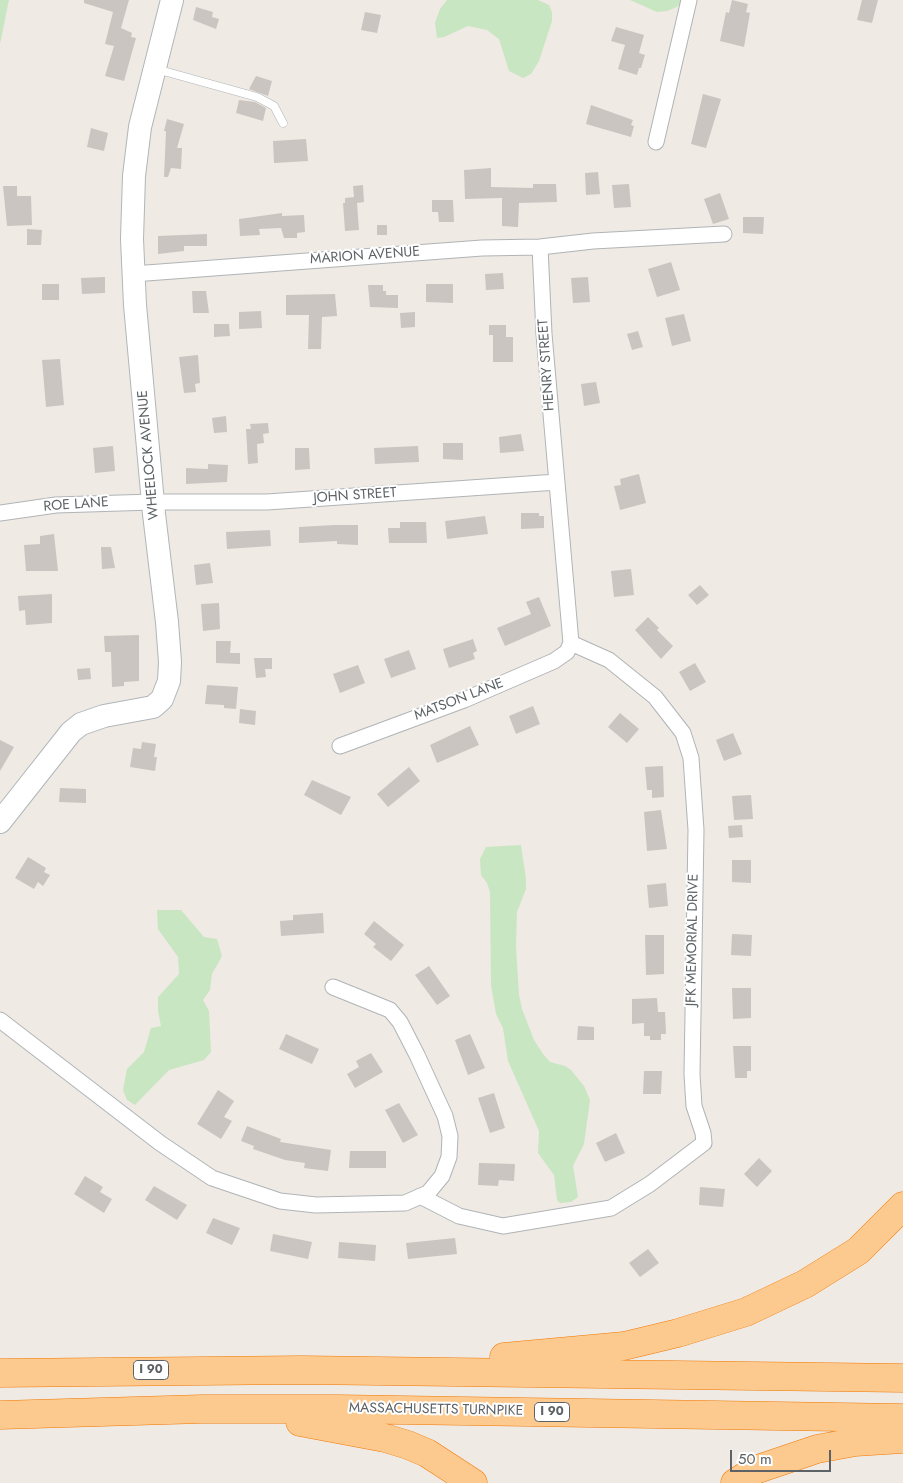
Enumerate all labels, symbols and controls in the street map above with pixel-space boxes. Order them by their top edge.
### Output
street label: MARION AVENUE [310,244,420,268]
street label: HENRY STREET [535,318,559,412]
street label: WHEELOCK AVENUE [135,390,163,520]
street label: JOHN STREET [313,485,397,507]
street label: ROE LANE [43,494,109,516]
street label: MATSON LANE [412,675,506,725]
street label: JFK MEMORIAL DRIVE [683,874,703,1006]
road number: I 90 [134,1360,168,1380]
street label: MASSACHUSETTS TURNPIKE [349,1400,523,1420]
road number: I 90 [534,1402,570,1421]
scale bar [733,1440,834,1472]
text: 50 m [738,1448,772,1470]

